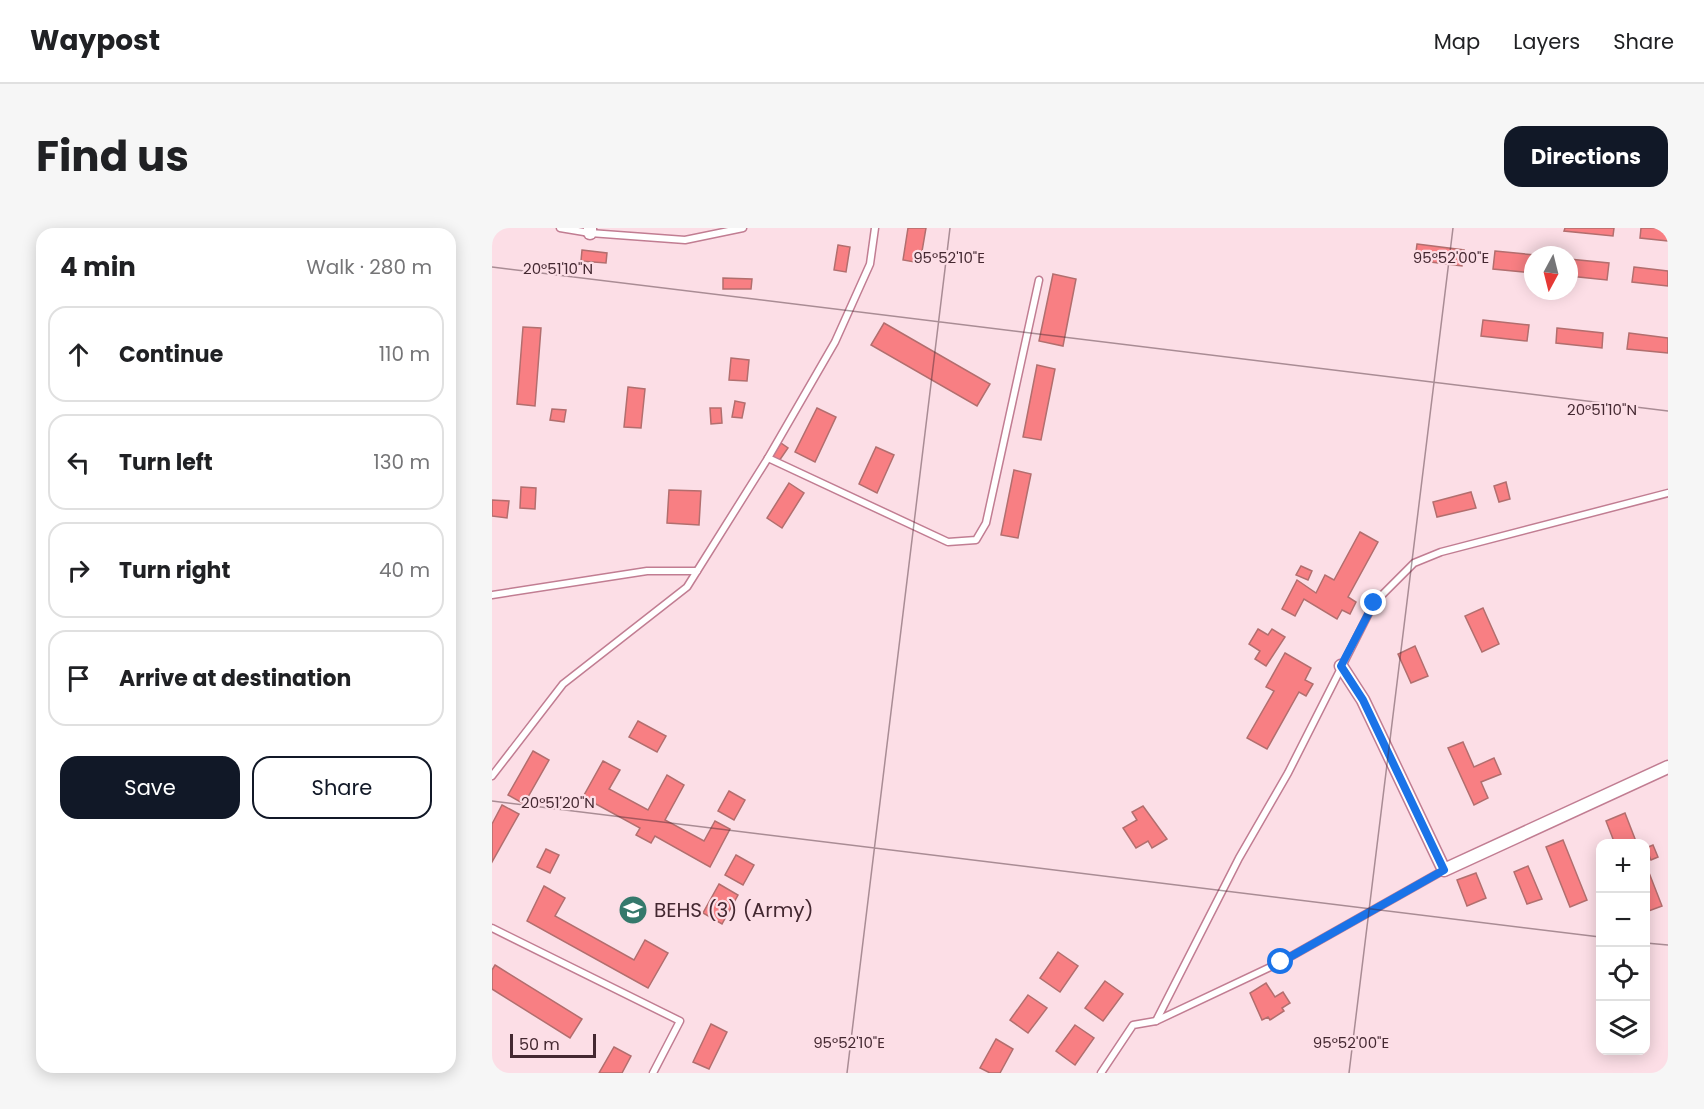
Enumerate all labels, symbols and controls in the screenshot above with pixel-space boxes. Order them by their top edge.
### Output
text: Waypost [30,21,160,60]
text: Map [1434,27,1480,56]
text: Layers [1513,27,1580,56]
text: Share [1613,27,1674,56]
button: Directions [1504,126,1668,187]
text: Find us [36,127,189,186]
north arrow [1524,246,1578,300]
text: 95°52'10"E [913,247,985,268]
text: 95°52'00"E [1413,247,1489,268]
text: 4 min [60,249,136,285]
text: Walk · 280 m [306,253,432,281]
text: 20°51'10"N [523,258,593,279]
icon: ahead [62,338,95,371]
text: Continue [119,339,223,370]
text: 110 m [379,340,430,368]
text: 20°51'10"N [1567,399,1637,420]
icon: left [62,446,95,479]
text: Turn left [119,447,213,478]
text: 130 m [373,448,430,476]
icon: right [62,554,95,587]
text: Turn right [119,555,230,586]
text: 40 m [379,556,430,584]
route end [1360,589,1386,615]
icon: arrive [62,662,95,695]
text: Arrive at destination [119,663,351,694]
button: Save [60,756,240,819]
button: Share [252,756,432,819]
text: 20°51'20"N [521,792,595,813]
map controls [1596,839,1650,1055]
button: + [1596,839,1650,893]
button: − [1596,893,1650,947]
school or university icon: BEHS (3) (Army) [617,894,649,926]
place label: BEHS (3) (Army) [654,896,814,924]
button: locate [1596,947,1650,1001]
route start [1267,948,1293,974]
button: layers [1596,1001,1650,1055]
scale bar [510,1031,596,1058]
text: 95°52'10"E [813,1032,885,1053]
text: 95°52'00"E [1313,1032,1389,1053]
text: 50 m [519,1033,560,1056]

